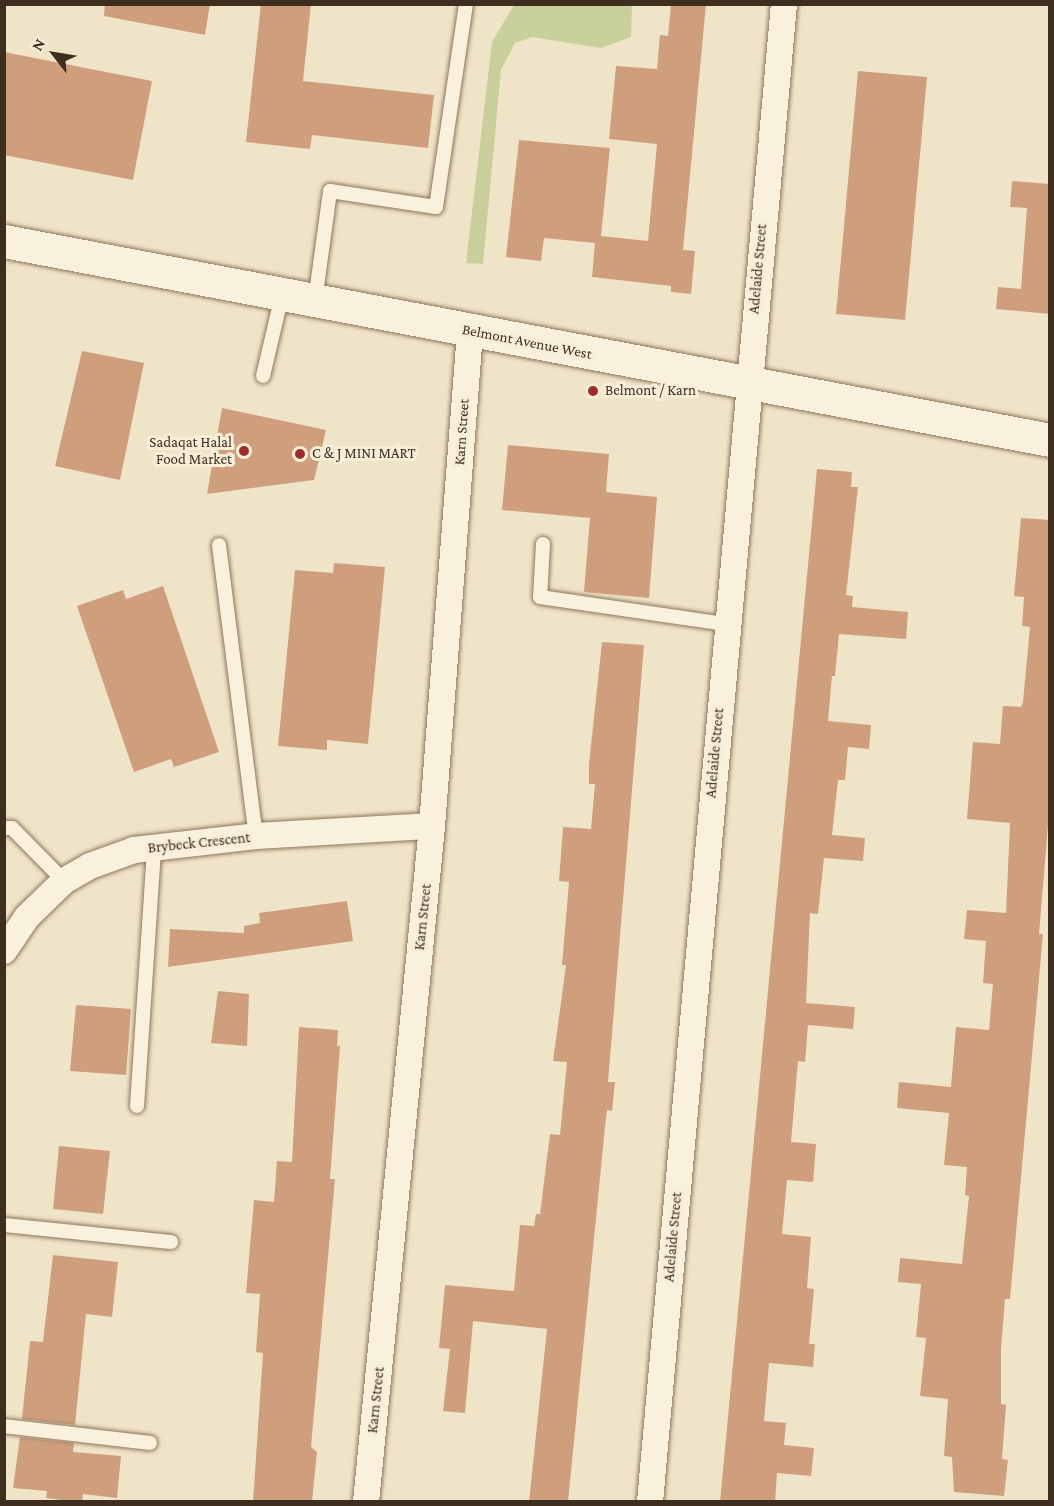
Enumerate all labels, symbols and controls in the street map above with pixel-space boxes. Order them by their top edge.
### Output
north arrow [24,24,84,84]
text: N [28,35,48,54]
street label: Adelaide Street [745,223,771,315]
street label: Belmont Avenue West [461,321,593,363]
place label: Belmont / Karn [605,382,696,400]
marker: Belmont / Karn [586,384,600,398]
street label: Karn Street [451,398,473,466]
place label: Sadaqat Halal Food Market [149,433,232,468]
marker: Sadaqat Halal Food Market [237,444,251,458]
place label: C & J MINI MART [312,445,416,463]
marker: C & J MINI MART [293,447,307,461]
street label: Adelaide Street [702,707,728,799]
street label: Brybeck Crescent [147,829,251,857]
street label: Karn Street [411,883,435,951]
street label: Adelaide Street [660,1191,686,1283]
street label: Karn Street [364,1366,388,1434]

